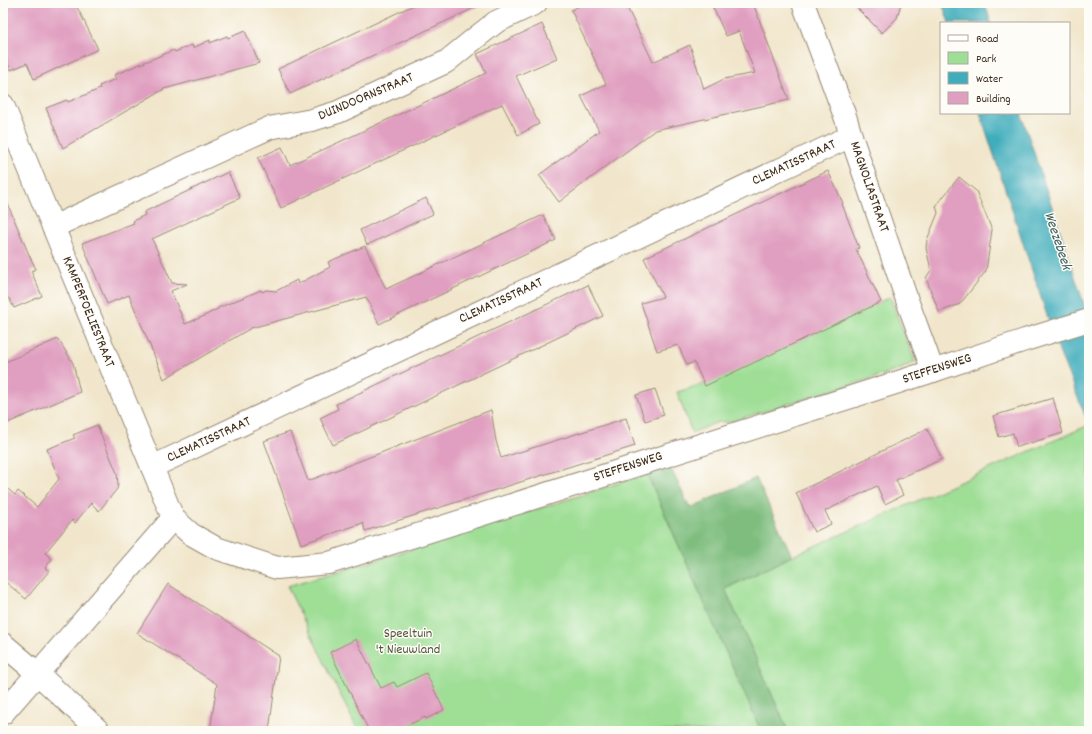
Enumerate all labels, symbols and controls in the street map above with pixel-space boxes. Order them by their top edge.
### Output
legend [940,22,1070,114]
text: Road [976,31,998,48]
text: Park [976,51,997,68]
street label: DUINDOORNSTRAAT [315,68,417,126]
text: Water [976,71,1003,88]
text: Building [976,91,1011,108]
street label: CLEMATISSTRAAT [749,135,840,191]
street label: MAGNOLIASTRAAT [844,139,894,236]
water label: Weezebeek [1037,209,1077,275]
street label: KAMPERFOELIESTRAAT [57,253,120,371]
street label: CLEMATISSTRAAT [456,273,547,329]
street label: STEFFENSWEG [900,348,974,390]
street label: CLEMATISSTRAAT [164,412,255,468]
street label: STEFFENSWEG [591,446,665,488]
park label: Speeltuin 't Nieuwland [376,624,440,660]

